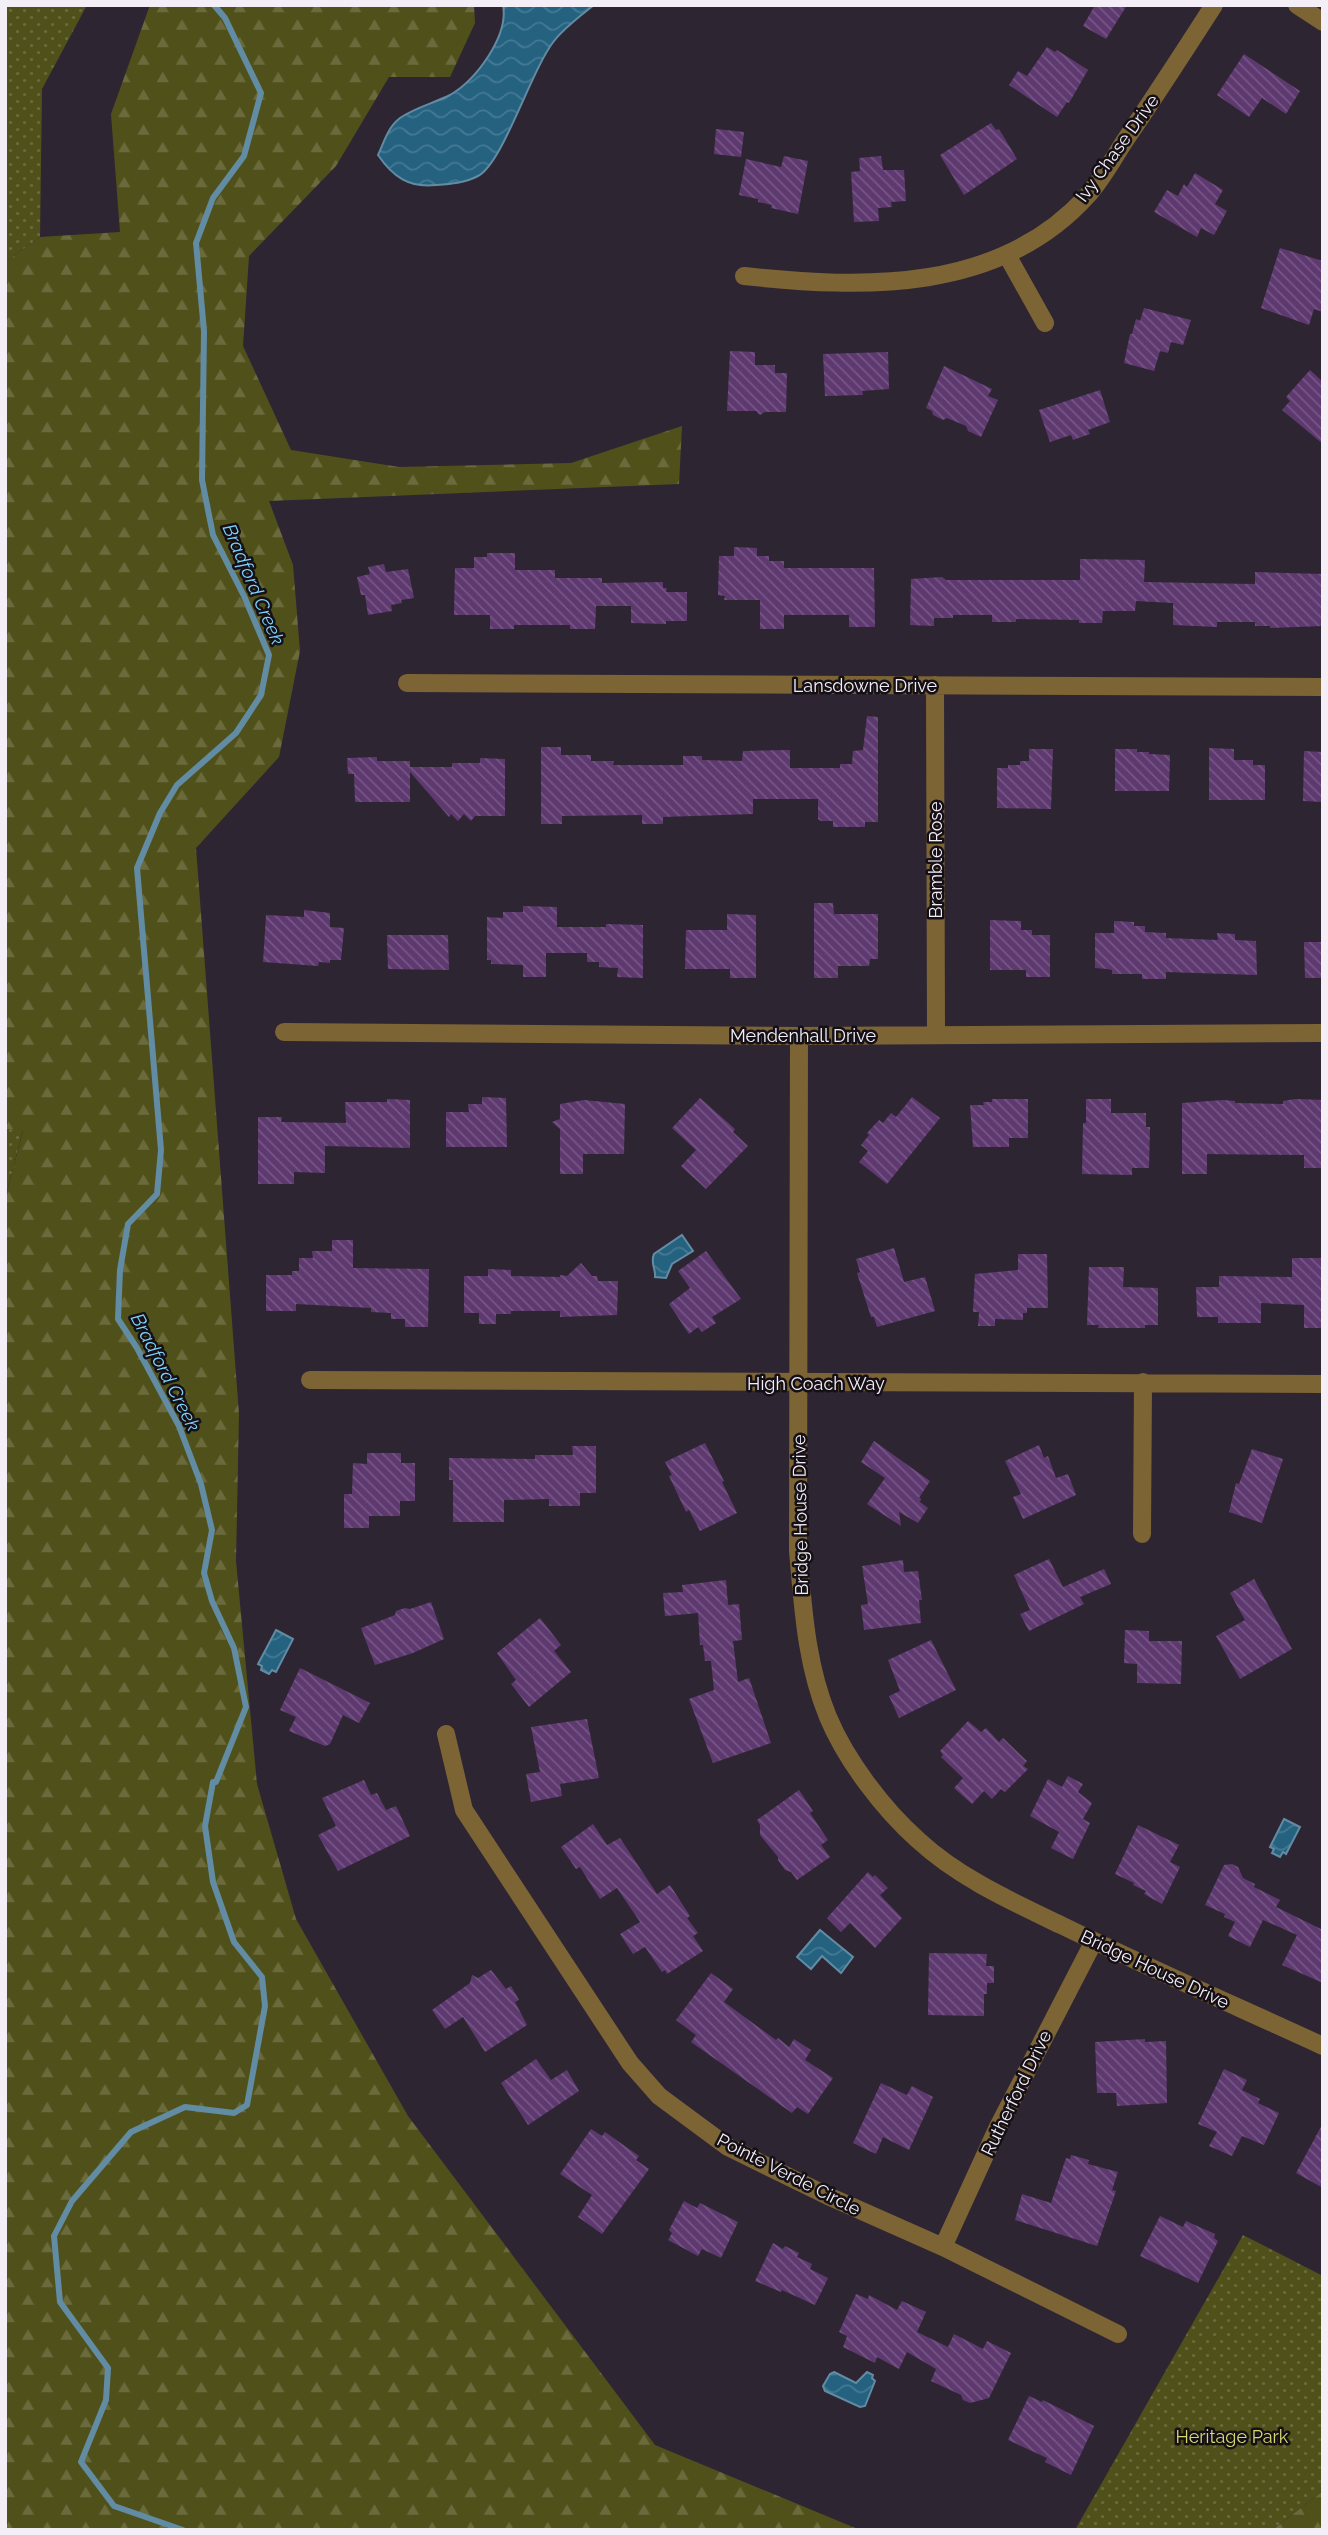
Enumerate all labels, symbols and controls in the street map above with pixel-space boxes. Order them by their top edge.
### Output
street label: Ivy Chase Drive [1071,90,1163,206]
water label: Bradford Creek [219,520,289,648]
street label: Lansdowne Drive [793,675,938,696]
street label: Bramble Rose [925,801,946,919]
street label: Mendenhall Drive [730,1025,876,1046]
water label: Bradford Creek [127,1309,205,1435]
street label: High Coach Way [747,1373,885,1394]
street label: Bridge House Drive [788,1434,812,1596]
street label: Bridge House Drive [1078,1925,1233,2013]
street label: Rutherford Drive [977,2026,1056,2159]
street label: Pointe Verde Circle [714,2129,865,2219]
park label: Heritage Park [1176,2426,1289,2447]

